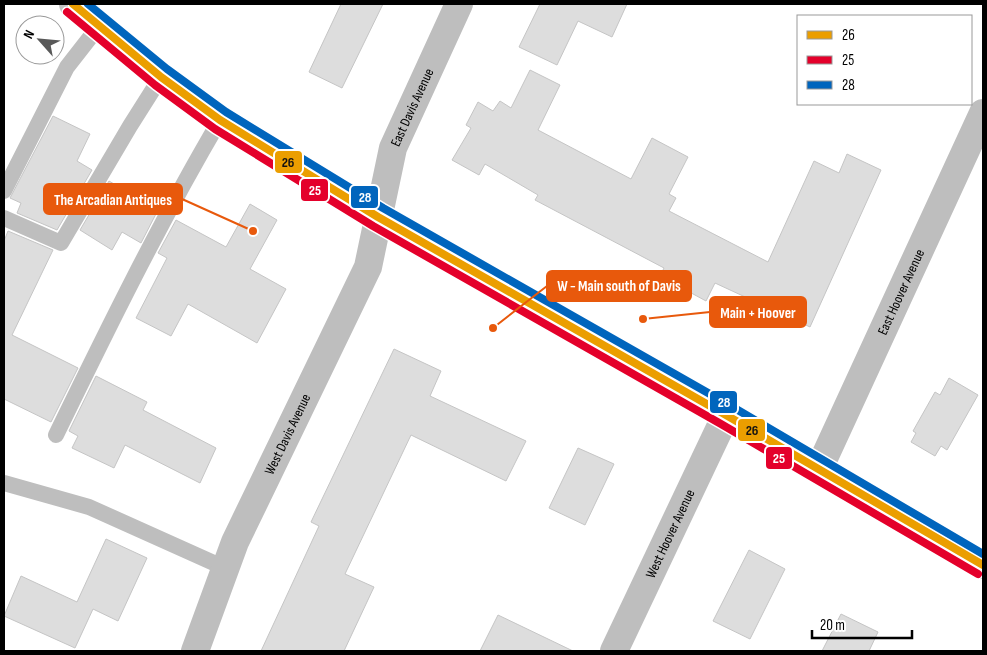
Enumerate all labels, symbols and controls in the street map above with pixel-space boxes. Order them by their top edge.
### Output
north arrow [15,15,65,65]
legend [797,15,972,105]
text: 26 [842,26,855,45]
text: N [20,27,38,42]
text: 25 [842,51,854,70]
street label: East Davis Avenue [386,65,437,149]
text: 28 [842,76,855,95]
line badge: 26 [274,150,303,174]
text: 26 [282,154,295,171]
line badge: 25 [300,178,329,202]
text: 25 [309,182,321,199]
callout: The Arcadian Antiques [44,184,182,214]
line badge: 28 [350,185,379,209]
text: 28 [359,189,372,206]
text: The Arcadian Antiques [54,191,172,210]
street label: East Hoover Avenue [873,246,928,338]
callout: W - Main south of Davis [547,271,691,301]
text: W - Main south of Davis [557,277,681,296]
callout: Main + Hoover [710,297,806,327]
text: Main + Hoover [720,304,796,323]
line badge: 28 [709,390,738,414]
street label: West Davis Avenue [260,391,314,477]
text: 28 [718,394,731,411]
line badge: 26 [737,418,766,442]
text: 26 [746,422,759,439]
line badge: 25 [765,446,793,470]
text: 25 [773,450,785,467]
street label: West Hoover Avenue [641,486,698,581]
scale bar [812,608,912,640]
text: 20 m [820,616,845,635]

